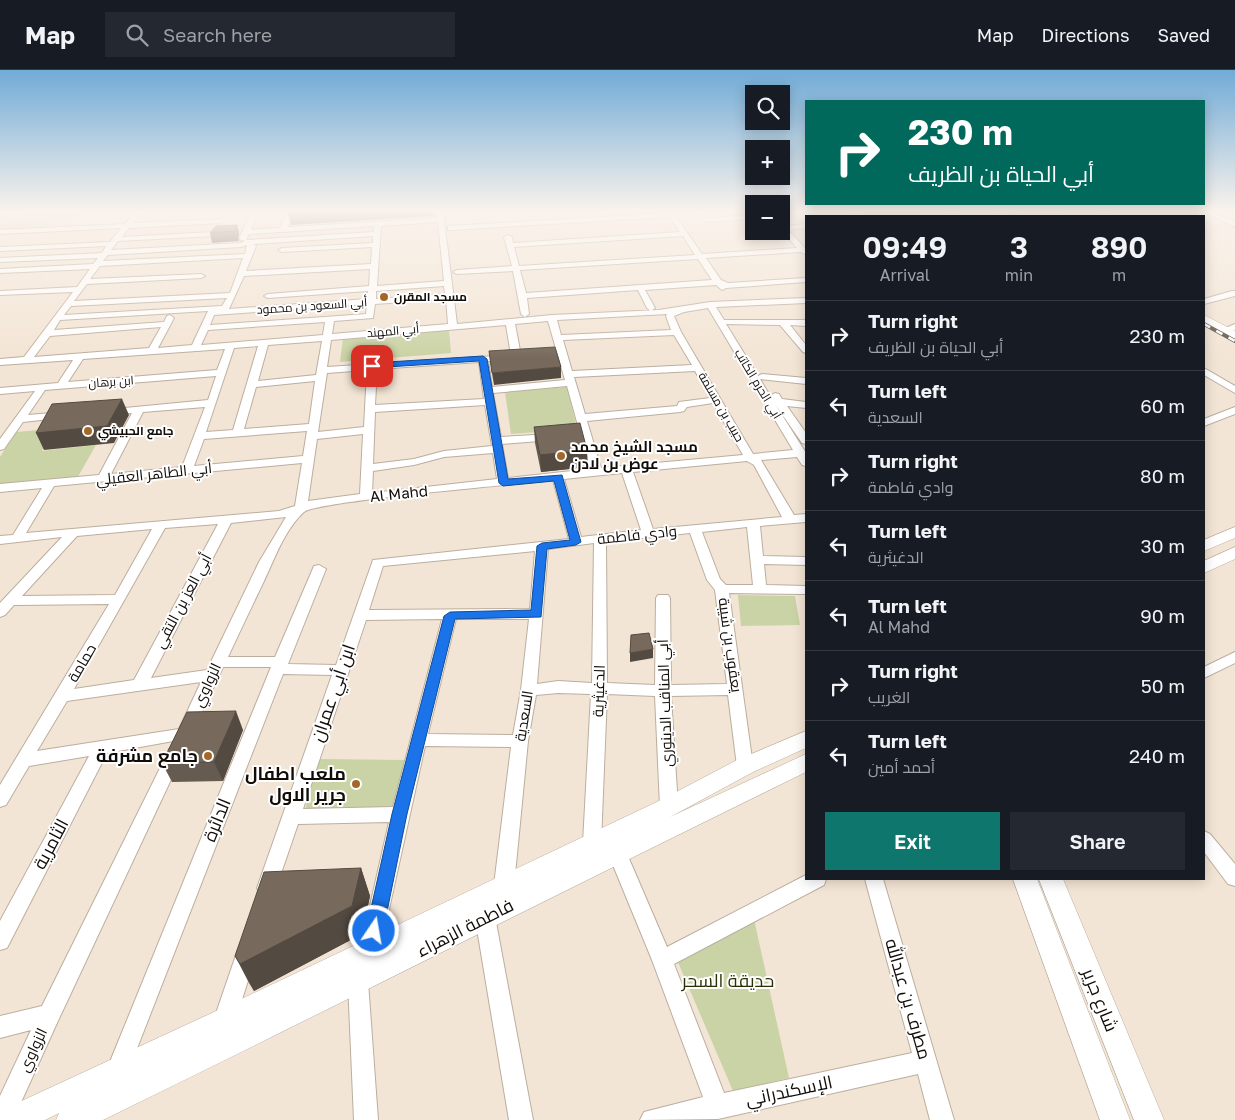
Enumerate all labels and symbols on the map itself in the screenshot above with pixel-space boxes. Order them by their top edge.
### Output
place label: مسجد المقرن [394,289,467,305]
marker: مسجد المقرن [378,291,390,303]
street label: أبي السعود بن محمود [256,294,368,320]
street label: أبي المهند [366,321,420,343]
pin [351,345,393,387]
street label: أبي الحرم الكاتب [729,346,785,423]
street label: حبيب بن مسلمة [695,369,747,444]
street label: ابن برهان [88,372,134,391]
place label: جامع الحبيشي [98,423,174,441]
marker: جامع الحبيشي [82,425,94,437]
place label: مسجد الشيخ محمد عوض بن لادن [571,437,698,473]
marker: مسجد الشيخ محمد عوض بن لادن [555,450,567,462]
street label: أبي الطاهر العقيلي [95,458,213,492]
street label: Al Mahd [369,481,429,505]
street label: وادي فاطمة [596,521,678,551]
street label: أبي العز بن التقي [150,550,218,653]
street label: يعقوب بن شيبة [713,596,747,694]
street label: أبي المناقب الدينوري [653,639,679,767]
street label: حمامة [63,640,99,685]
street label: ابن أبي عمران [305,641,363,746]
street label: الزواوي [188,660,228,711]
street label: الدغيثرية [588,665,609,717]
street label: السعدية [510,689,536,743]
place label: جامع مشرفة [96,744,198,768]
marker: جامع مشرفة [202,750,214,762]
place label: ملعب اطفال جرير الاول [245,762,346,806]
marker: ملعب اطفال جرير الاول [350,778,362,790]
street label: الدائرة [197,795,236,845]
street label: الثامرية [28,815,73,873]
street label: فاطمة الزهراء [412,893,517,962]
position arrow [347,904,399,956]
street label: مطرف بن عبدالله [880,936,937,1062]
street label: شارع جرير [1076,964,1124,1035]
park label: حديقة السحر [681,969,774,992]
street label: الزواوي [14,1025,54,1076]
street label: الإسكندراني [743,1070,835,1114]

